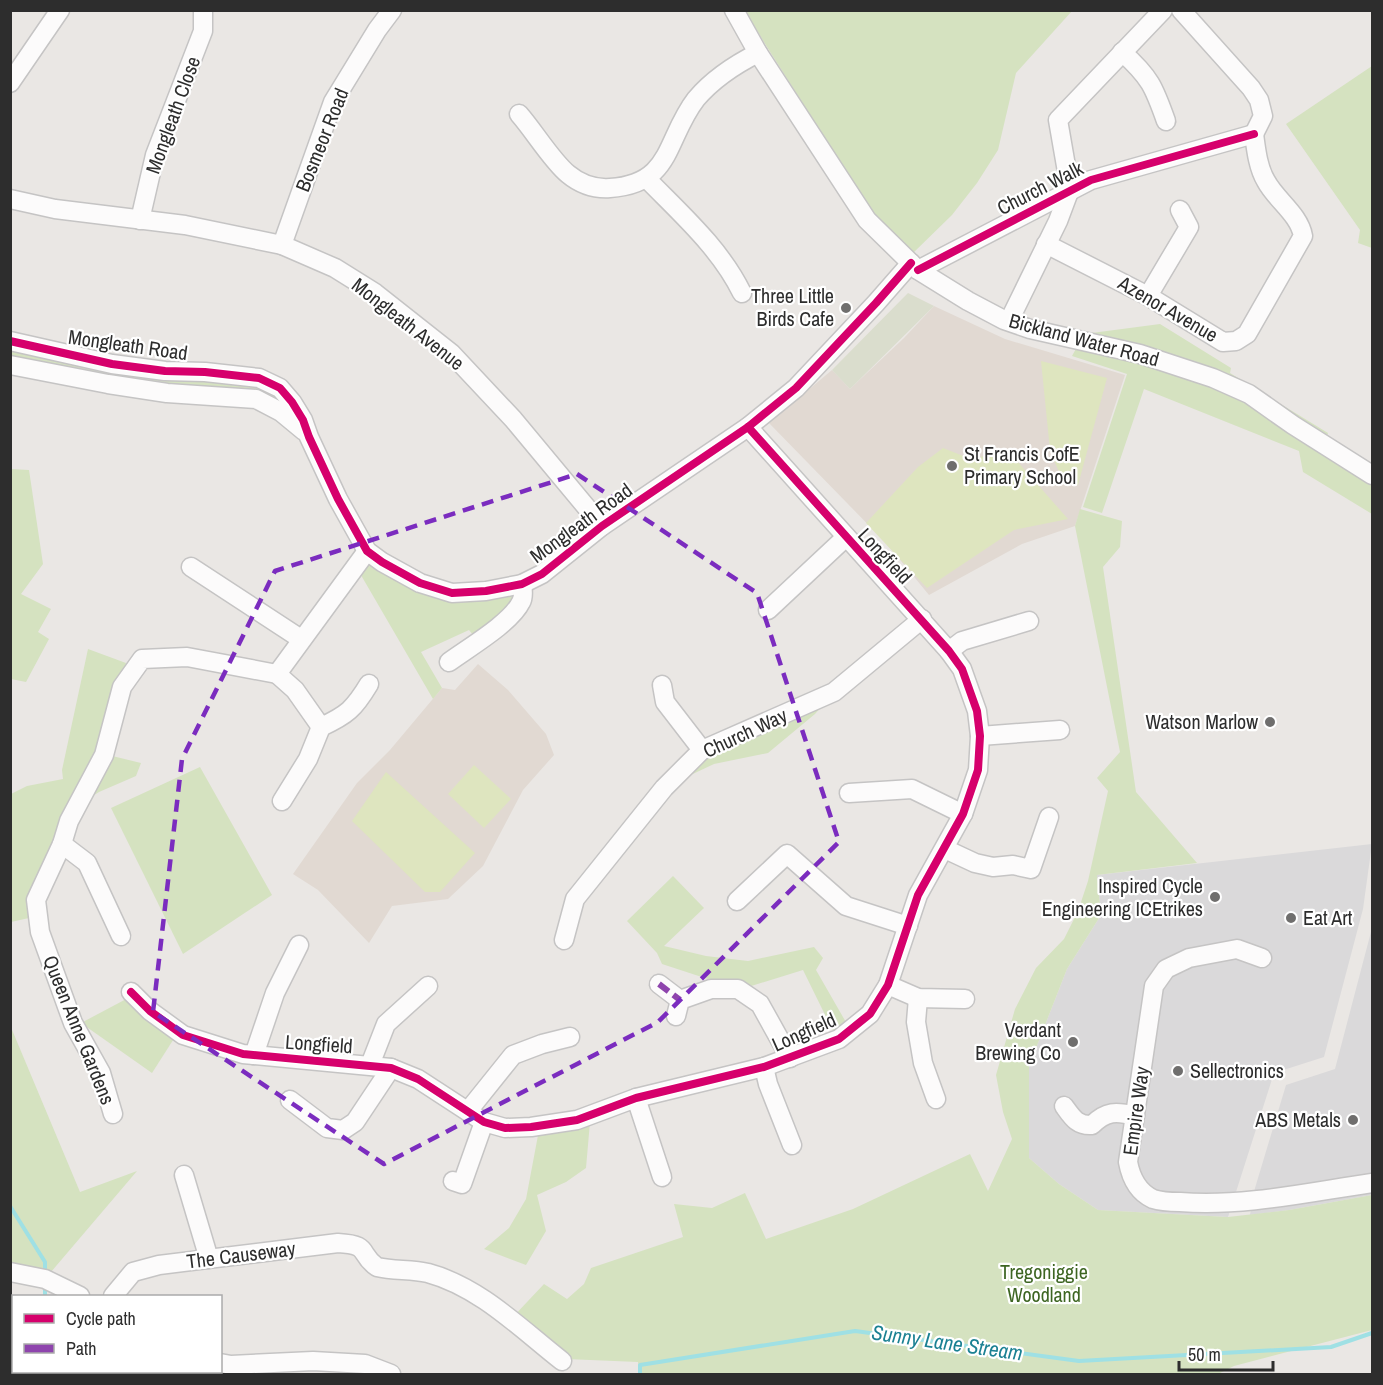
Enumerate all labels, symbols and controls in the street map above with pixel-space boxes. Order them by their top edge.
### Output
street label: Mongleath Close [139,52,206,177]
street label: Bosmeor Road [289,84,355,196]
street label: Church Walk [992,154,1088,221]
street label: Azenor Avenue [1113,269,1223,348]
street label: Mongleath Avenue [347,271,470,376]
place label: Three Little Birds Cafe [751,282,834,332]
marker: Three Little Birds Cafe [839,301,853,315]
street label: Bickland Water Road [1006,306,1162,373]
street label: Mongleath Road [67,323,190,366]
place label: St Francis CofE Primary School [964,440,1080,490]
marker: St Francis CofE Primary School [945,459,959,473]
street label: Mongleath Road [524,476,637,569]
street label: Longfield [852,522,918,590]
street label: Church Way [698,701,792,764]
place label: Watson Marlow [1146,708,1258,735]
marker: Watson Marlow [1263,715,1277,729]
place label: Inspired Cycle Engineering ICEtrikes [1042,872,1203,922]
marker: Inspired Cycle Engineering ICEtrikes [1208,890,1222,904]
place label: Eat Art [1303,904,1353,931]
marker: Eat Art [1284,911,1298,925]
street label: Queen Anne Gardens [37,951,122,1108]
street label: Longfield [767,1005,840,1058]
place label: Verdant Brewing Co [975,1016,1061,1066]
street label: Longfield [284,1028,354,1059]
marker: Verdant Brewing Co [1066,1035,1080,1049]
place label: Sellectronics [1190,1057,1284,1084]
street label: Empire Way [1116,1064,1155,1157]
marker: Sellectronics [1171,1064,1185,1078]
place label: ABS Metals [1254,1106,1341,1133]
marker: ABS Metals [1346,1113,1360,1127]
street label: The Causeway [185,1234,298,1275]
park label: Tregoniggie Woodland [1000,1258,1088,1308]
legend [12,1295,222,1373]
text: Cycle path [66,1306,136,1331]
water label: Sunny Lane Stream [870,1318,1024,1367]
scale bar [1179,1334,1274,1372]
text: Path [66,1336,96,1361]
text: 50 m [1188,1342,1221,1367]

